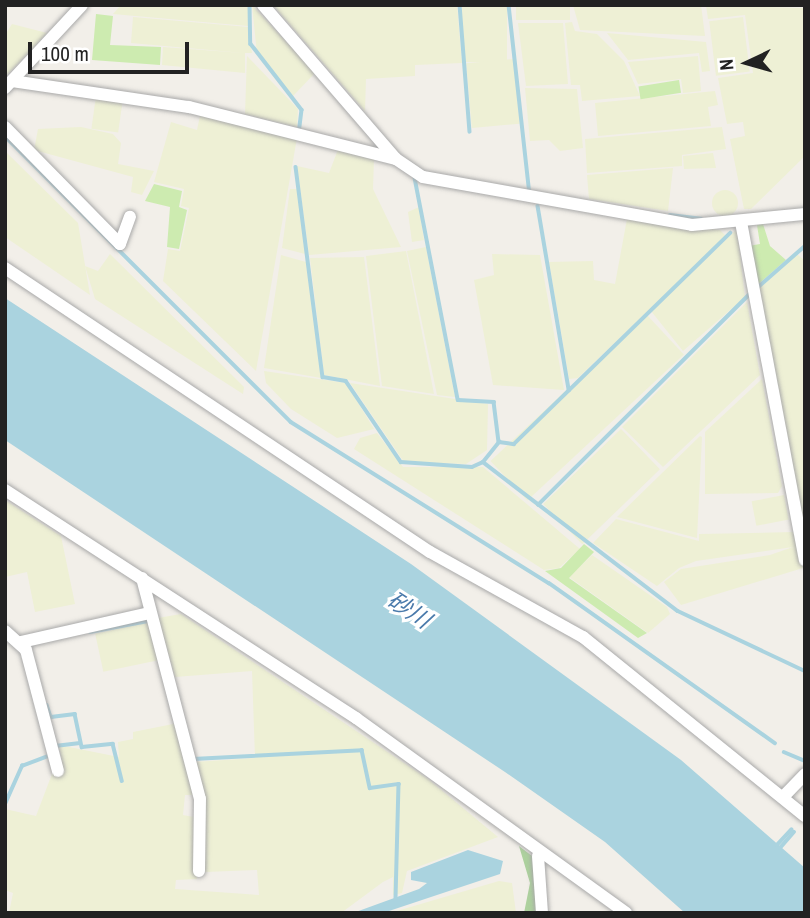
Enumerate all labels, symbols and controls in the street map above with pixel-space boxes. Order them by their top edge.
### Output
scale bar [32,28,192,72]
north arrow [712,28,782,98]
text: 100 m [41,39,89,68]
text: N [713,58,740,72]
water label: 砂川 [382,586,436,634]

